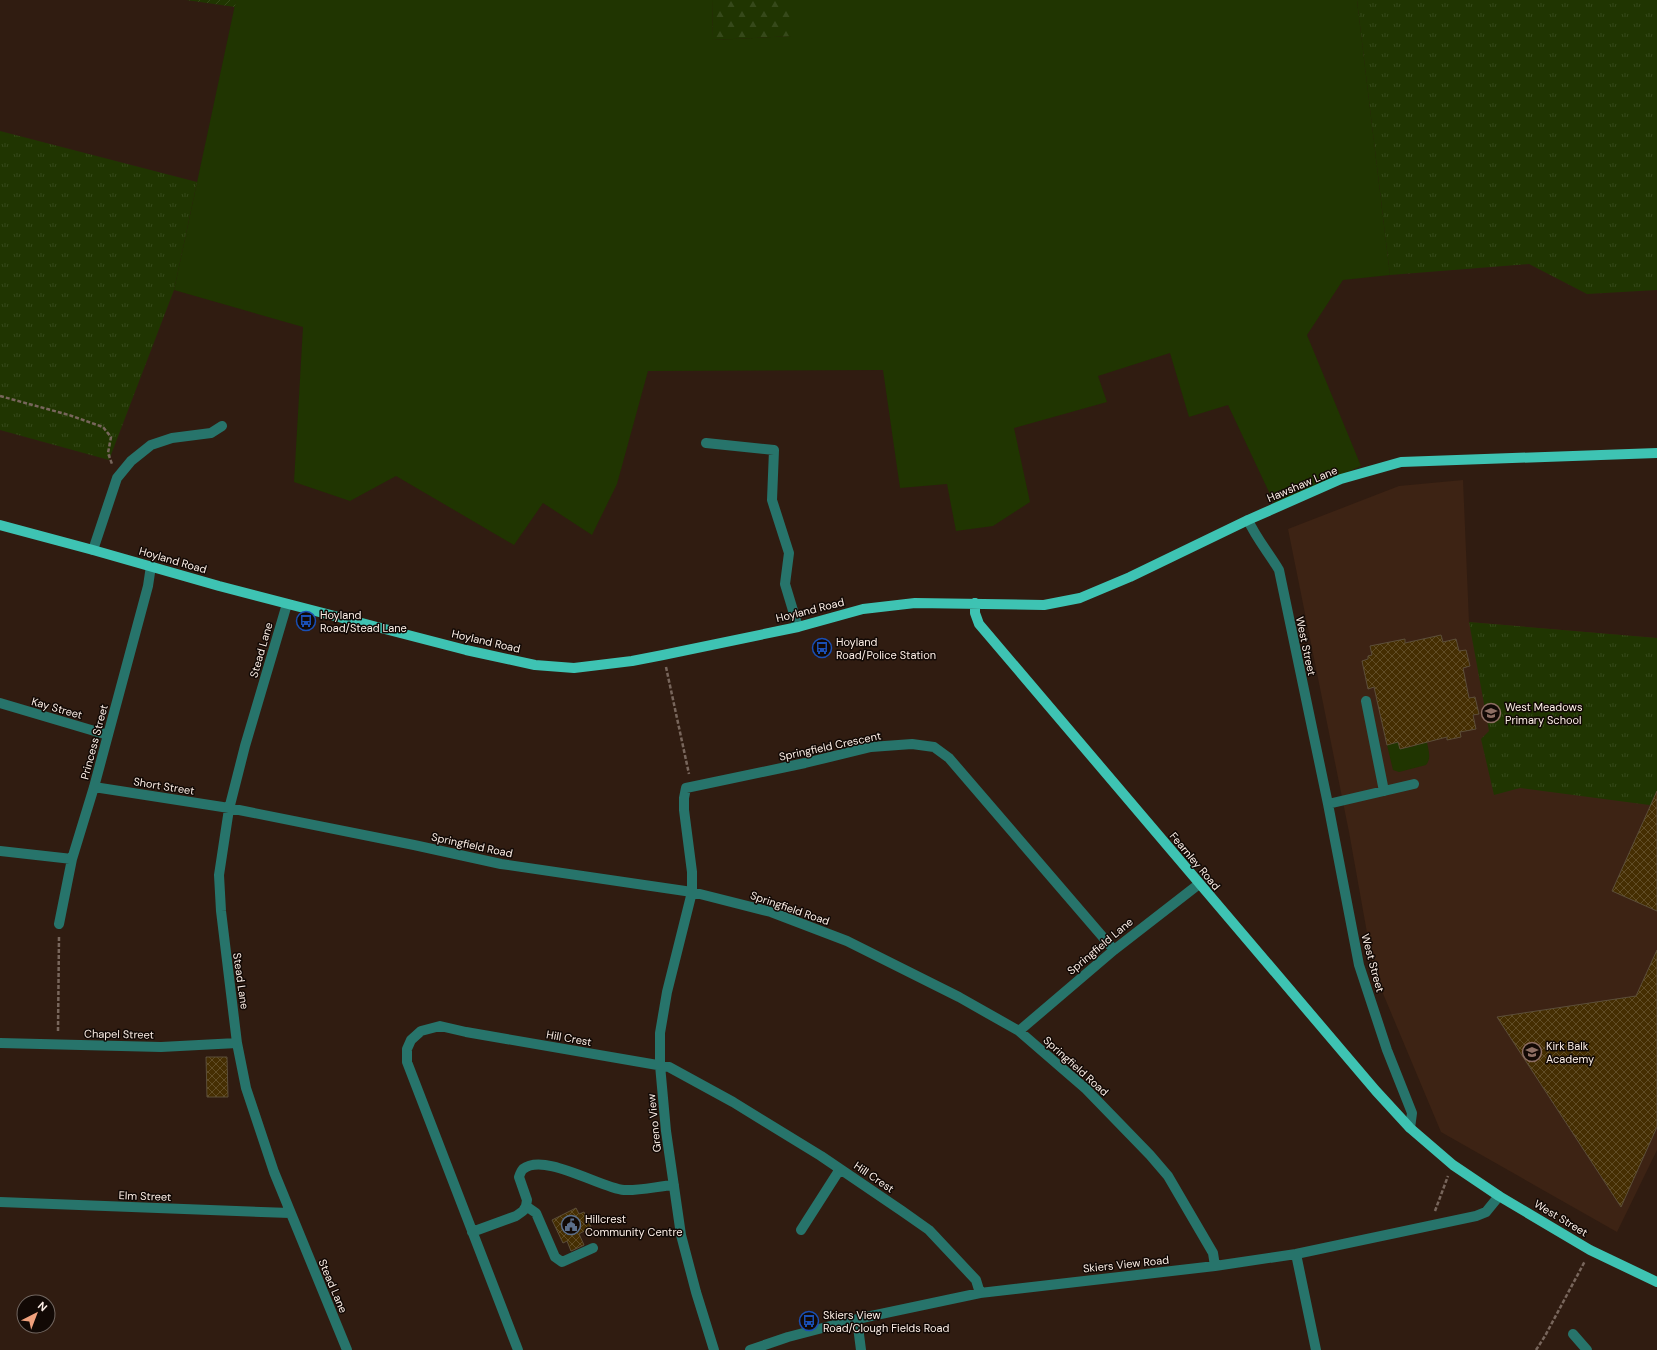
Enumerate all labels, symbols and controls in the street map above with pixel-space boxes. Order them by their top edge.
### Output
street label: Hawshaw Lane [1265,463,1339,505]
street label: Hoyland Road [137,544,209,576]
street label: Hoyland Road [774,595,846,625]
place label: Hoyland Road/Stead Lane [320,608,407,635]
bus stop icon: Hoyland Road/Stead Lane [295,610,317,632]
street label: West Street [1293,615,1319,677]
street label: Stead Lane [246,621,276,679]
street label: Hoyland Road [450,626,522,656]
place label: Hoyland Road/Police Station [836,635,936,662]
bus stop icon: Hoyland Road/Police Station [811,637,833,659]
street label: Kay Street [30,694,84,722]
place label: West Meadows Primary School [1505,700,1582,727]
school or university icon: West Meadows Primary School [1480,702,1502,724]
street label: Princess Street [77,703,111,781]
street label: Springfield Crescent [778,728,882,764]
street label: Short Street [132,774,196,798]
street label: Fearnley Road [1167,829,1223,893]
street label: Springfield Road [430,830,514,860]
street label: Springfield Road [749,888,831,928]
street label: Springfield Lane [1064,914,1136,978]
street label: West Street [1358,932,1388,994]
street label: Stead Lane [230,952,252,1010]
street label: Chapel Street [84,1026,154,1042]
street label: Hill Crest [545,1027,593,1049]
street label: Springfield Road [1041,1033,1112,1099]
place label: Kirk Balk Academy [1546,1039,1594,1066]
school or university icon: Kirk Balk Academy [1521,1041,1543,1063]
street label: Greno View [644,1093,664,1153]
street label: Hill Crest [851,1158,897,1196]
street label: Elm Street [118,1188,172,1204]
street label: West Street [1532,1197,1590,1239]
place label: Hillcrest Community Centre [585,1212,683,1239]
public building icon: Hillcrest Community Centre [560,1214,582,1236]
street label: Skiers View Road [1082,1253,1170,1275]
street label: Stead Lane [315,1257,351,1315]
north arrow [16,1294,56,1334]
text: N [35,1299,50,1314]
place label: Skiers View Road/Clough Fields Road [823,1308,949,1335]
bus stop icon: Skiers View Road/Clough Fields Road [798,1310,820,1332]

